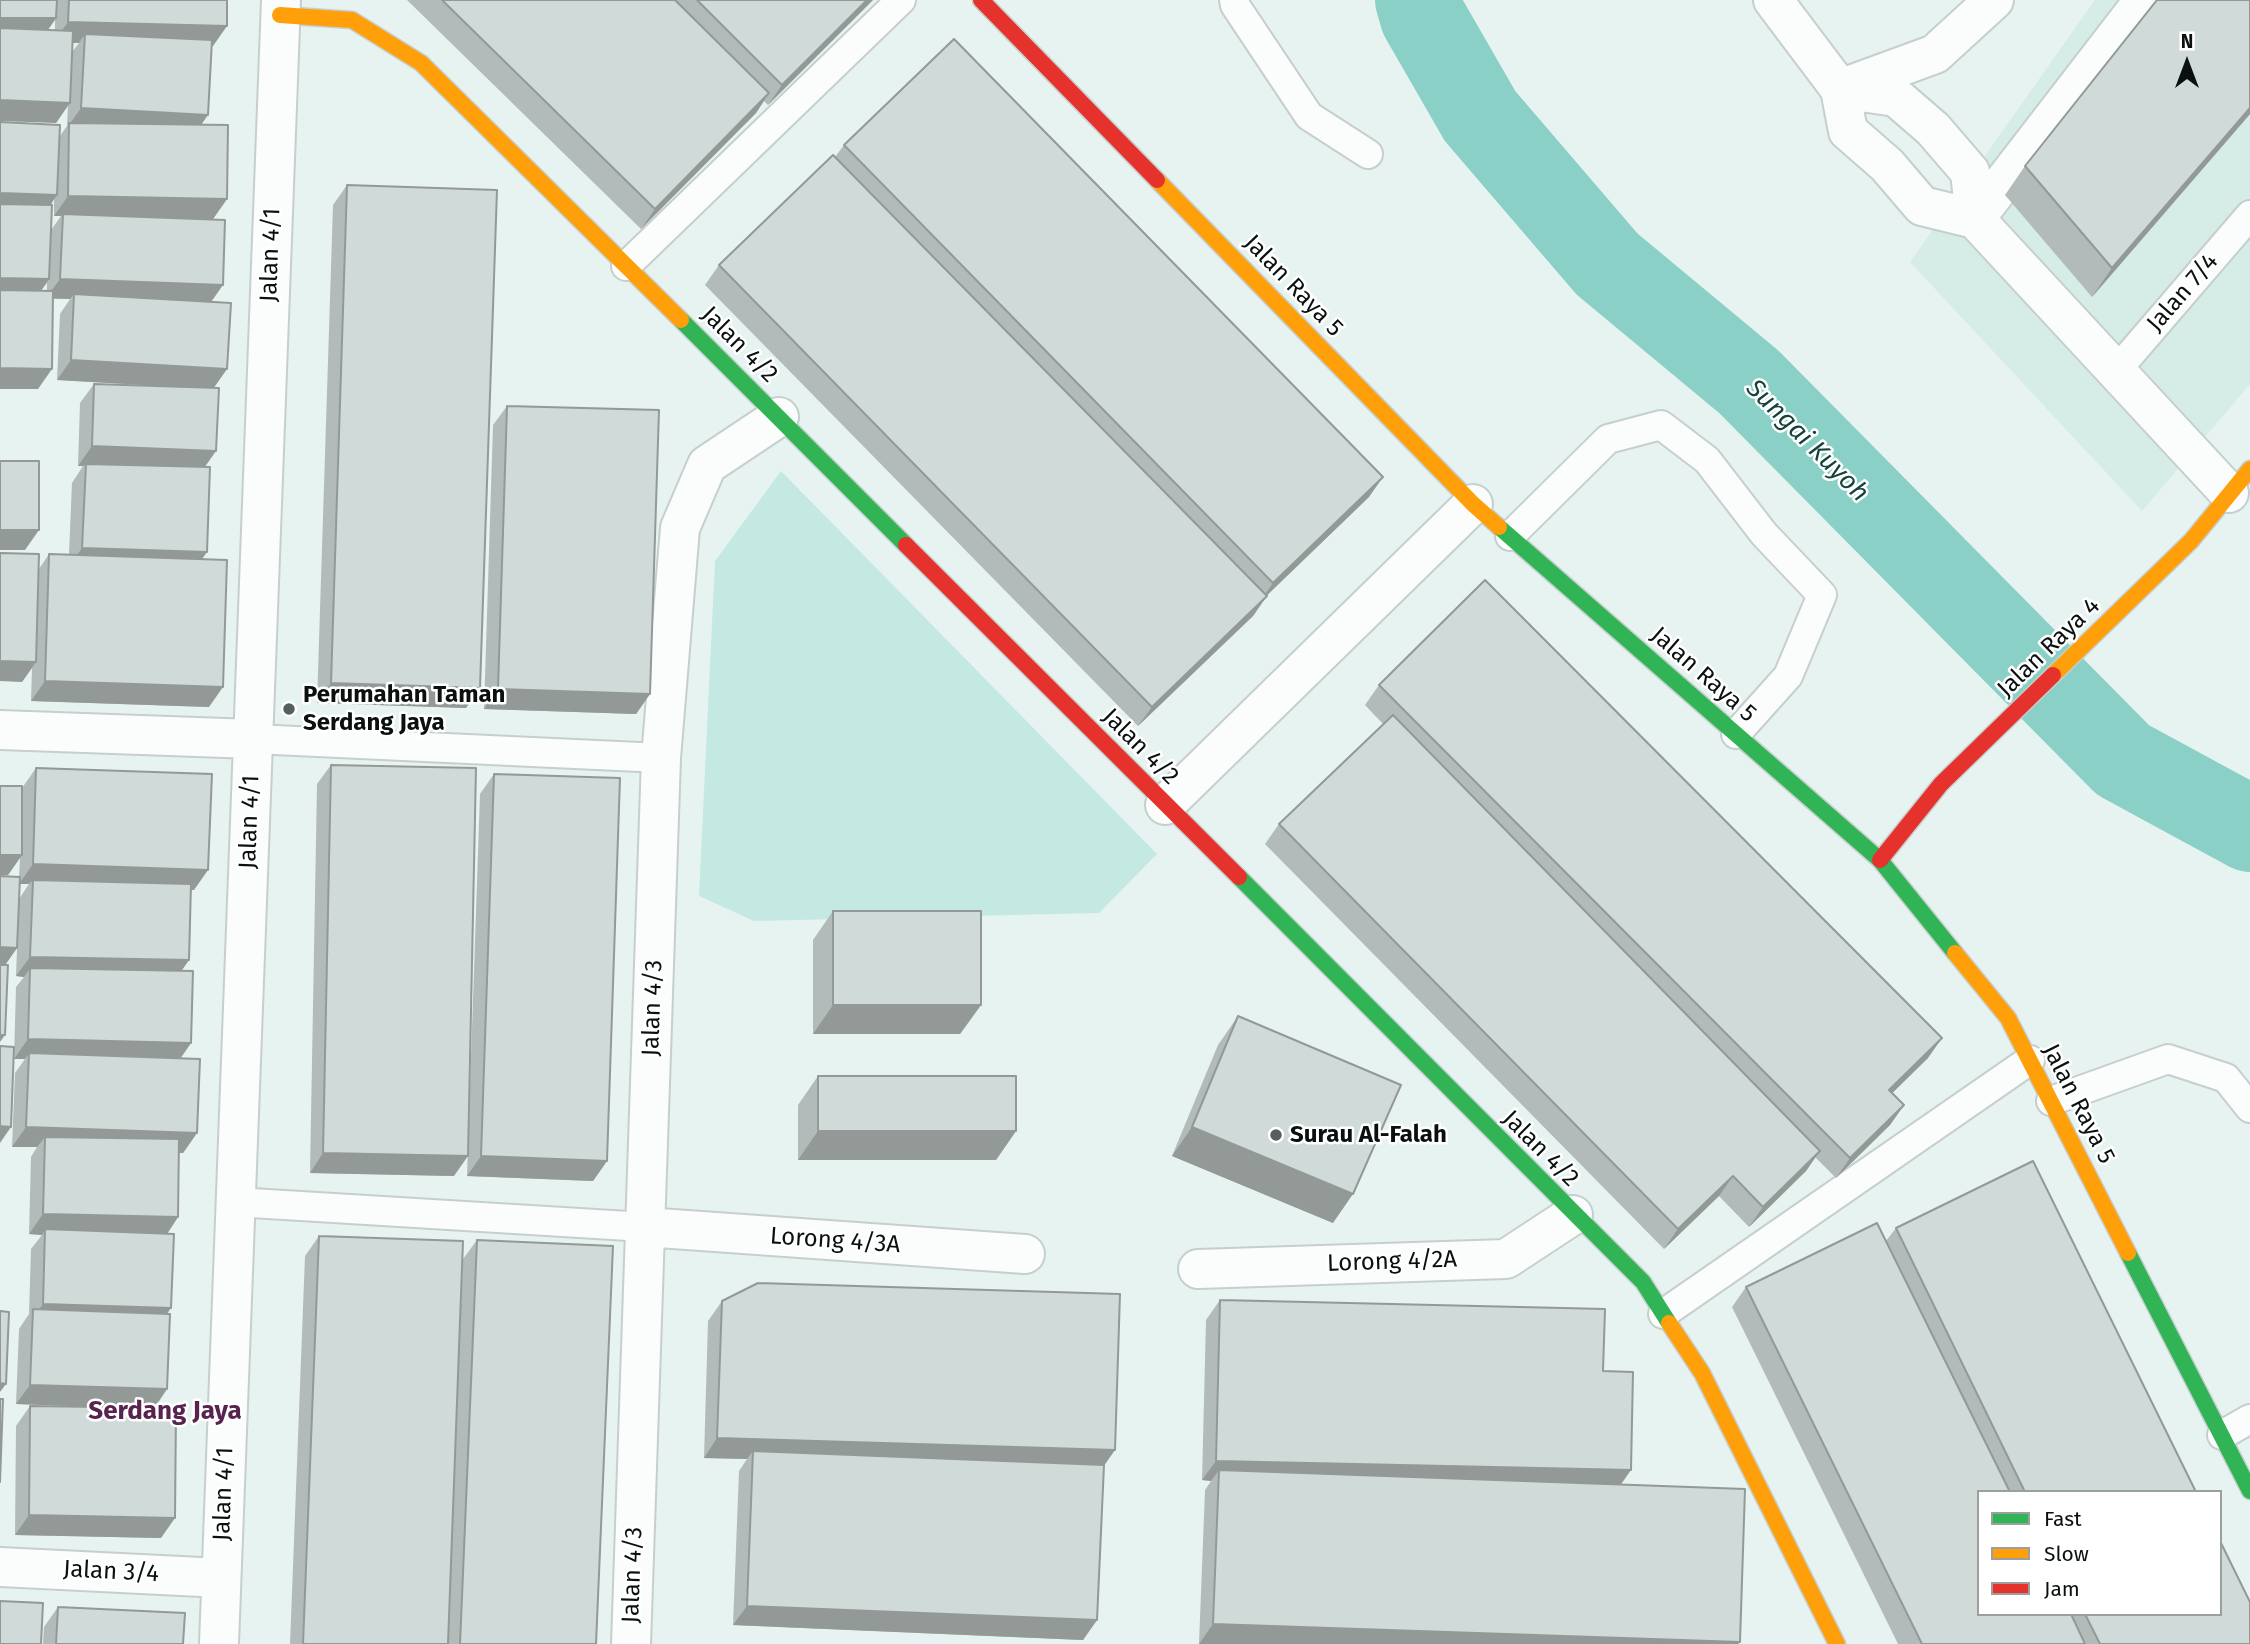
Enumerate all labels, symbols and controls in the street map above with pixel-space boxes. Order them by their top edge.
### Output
north arrow [2152,28,2222,98]
text: N [2181,30,2193,53]
street label: Jalan 4/1 [255,207,287,303]
street label: Jalan Raya 5 [1237,229,1349,343]
street label: Jalan 7/4 [2141,248,2225,338]
street label: Jalan 4/2 [695,301,783,389]
water label: Sungai Kuyoh [1739,373,1875,509]
street label: Jalan Raya 4 [1992,592,2106,704]
street label: Jalan Raya 5 [1644,621,1762,729]
place label: Perumahan Taman Serdang Jaya [303,681,505,737]
marker: Perumahan Taman Serdang Jaya [281,701,297,717]
street label: Jalan 4/2 [1096,703,1184,791]
street label: Jalan 4/1 [234,774,266,870]
street label: Jalan 4/3 [637,959,669,1057]
street label: Jalan Raya 5 [2036,1039,2120,1169]
street label: Jalan 4/2 [1496,1105,1584,1193]
place label: Surau Al-Falah [1290,1121,1447,1149]
marker: Surau Al-Falah [1268,1127,1284,1143]
street label: Lorong 4/3A [769,1222,901,1260]
street label: Lorong 4/2A [1326,1245,1458,1279]
district label: Serdang Jaya [88,1396,242,1428]
street label: Jalan 4/1 [208,1446,240,1542]
legend [1977,1490,2222,1616]
text: Fast [2044,1506,2082,1532]
street label: Jalan 4/3 [617,1526,649,1624]
text: Slow [2044,1541,2089,1567]
street label: Jalan 3/4 [62,1555,160,1589]
text: Jam [2044,1576,2080,1602]

